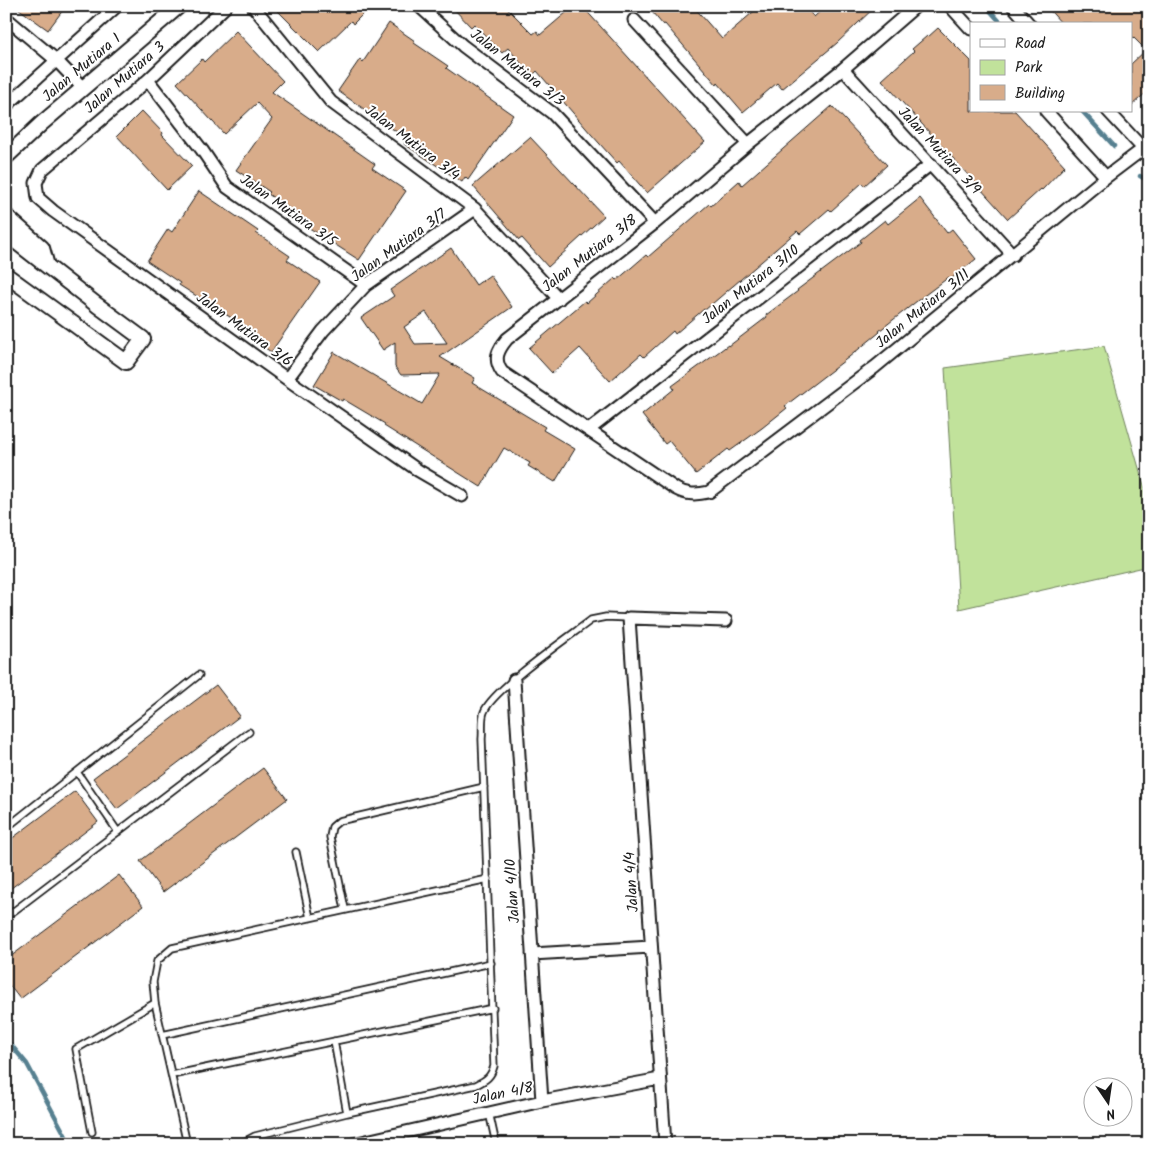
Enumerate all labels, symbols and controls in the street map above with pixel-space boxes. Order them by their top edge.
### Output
legend [970,22,1132,112]
street label: Jalan Mutiara 3/3 [464,23,570,113]
street label: Jalan Mutiara 1 [37,27,127,108]
text: Road [1015,32,1046,56]
street label: Jalan Mutiara 3 [79,36,171,120]
text: Park [1015,56,1043,80]
text: Building [1015,82,1065,106]
street label: Jalan Mutiara 3/4 [359,99,465,187]
street label: Jalan Mutiara 3/9 [892,101,987,201]
street label: Jalan Mutiara 3/5 [234,168,342,254]
street label: Jalan Mutiara 3/7 [346,202,453,289]
street label: Jalan Mutiara 3/8 [537,208,644,299]
street label: Jalan Mutiara 3/10 [697,239,805,331]
street label: Jalan Mutiara 3/11 [871,263,976,355]
street label: Jalan Mutiara 3/6 [191,287,297,373]
street label: Jalan 4/4 [618,851,646,913]
street label: Jalan 4/10 [499,857,527,924]
street label: Jalan 4/8 [470,1076,536,1112]
north arrow [1082,1078,1132,1128]
text: N [1104,1102,1117,1125]

